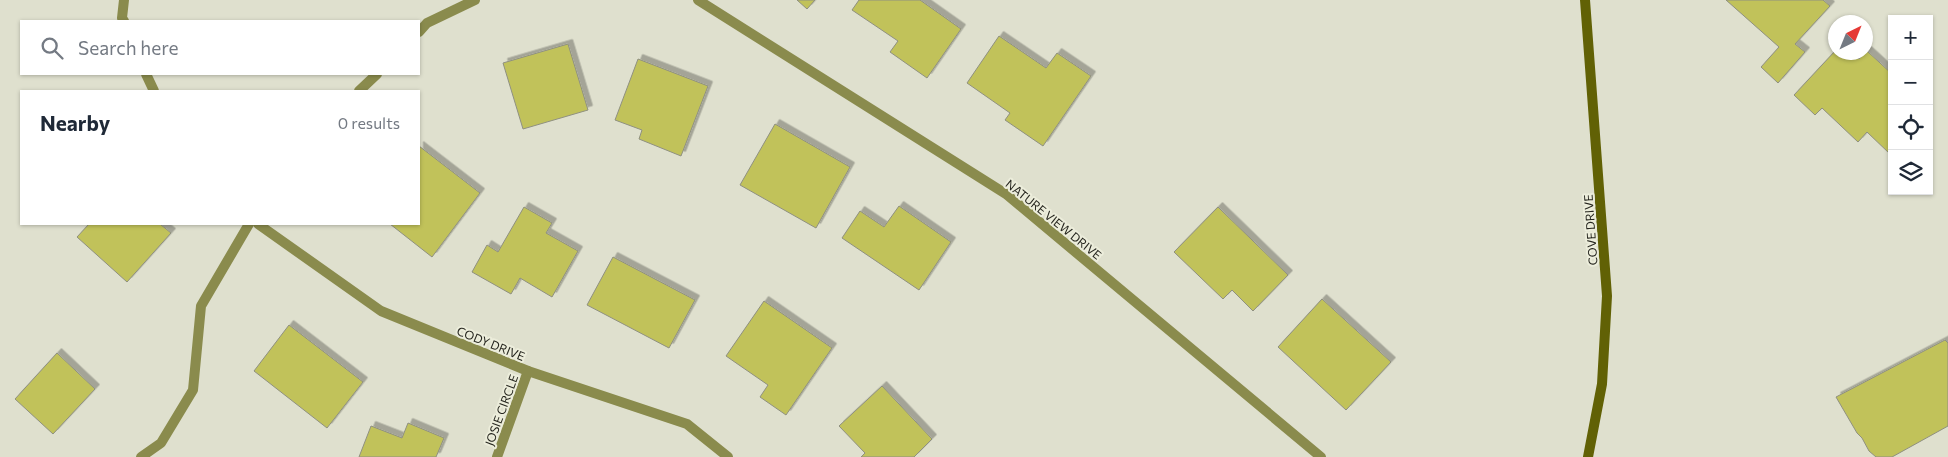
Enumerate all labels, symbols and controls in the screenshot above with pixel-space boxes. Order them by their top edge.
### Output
north arrow [1828,15,1873,60]
map controls [1888,15,1933,195]
button: + [1888,15,1933,60]
search box [20,20,420,75]
icon: search [38,34,66,62]
text: Search here [78,36,178,59]
button: − [1888,60,1933,105]
button: locate [1888,105,1933,150]
text: Nearby [40,110,110,135]
text: 0 results [338,113,400,132]
button: layers [1888,150,1933,195]
street label: NATURE VIEW DRIVE [1003,176,1105,262]
street label: COVE DRIVE [1581,194,1599,266]
street label: CODY DRIVE [455,323,527,363]
street label: JOSIE CIRCLE [482,372,521,448]

